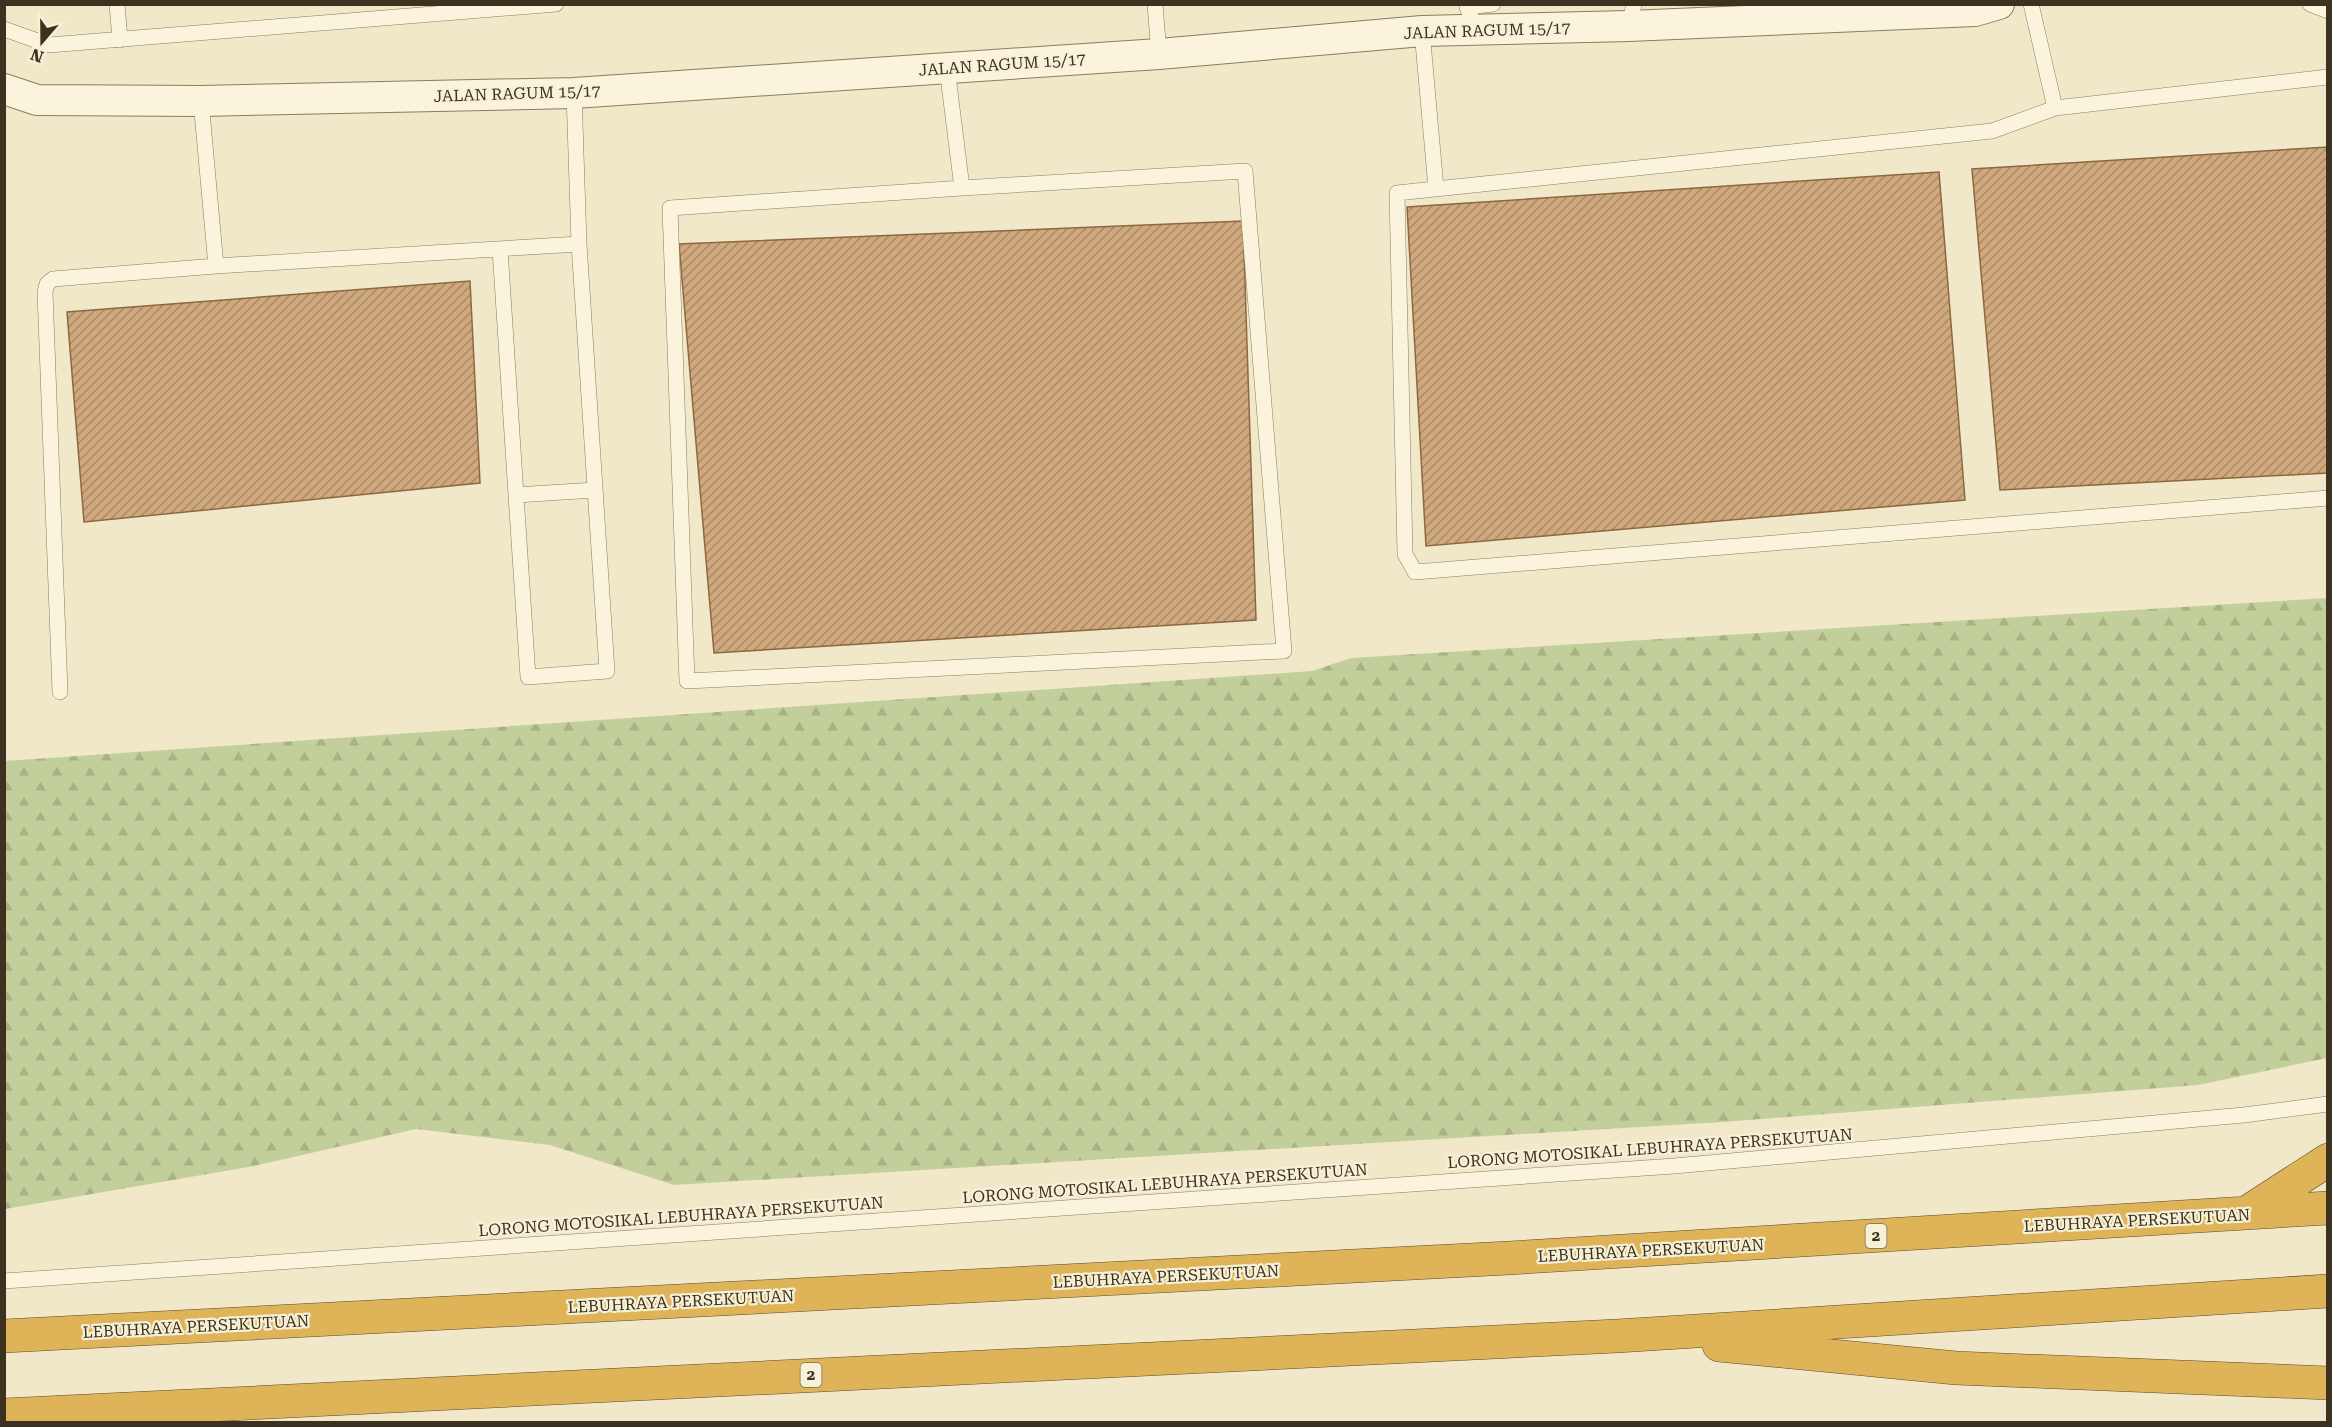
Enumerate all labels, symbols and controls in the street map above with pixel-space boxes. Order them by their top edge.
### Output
north arrow [12,12,72,72]
street label: JALAN RAGUM 15/17 [1403,18,1571,43]
text: N [28,45,46,67]
street label: JALAN RAGUM 15/17 [918,49,1086,80]
street label: JALAN RAGUM 15/17 [433,81,601,106]
street label: LORONG MOTOSIKAL LEBUHRAYA PERSEKUTUAN [1447,1125,1853,1172]
street label: LORONG MOTOSIKAL LEBUHRAYA PERSEKUTUAN [962,1160,1368,1207]
street label: LORONG MOTOSIKAL LEBUHRAYA PERSEKUTUAN [478,1193,884,1240]
street label: LEBUHRAYA PERSEKUTUAN [2023,1205,2251,1236]
road number: 2 [1866,1224,1886,1248]
street label: LEBUHRAYA PERSEKUTUAN [1537,1235,1765,1266]
street label: LEBUHRAYA PERSEKUTUAN [1052,1261,1280,1292]
street label: LEBUHRAYA PERSEKUTUAN [567,1286,795,1317]
street label: LEBUHRAYA PERSEKUTUAN [82,1311,310,1342]
road number: 2 [800,1363,822,1387]

